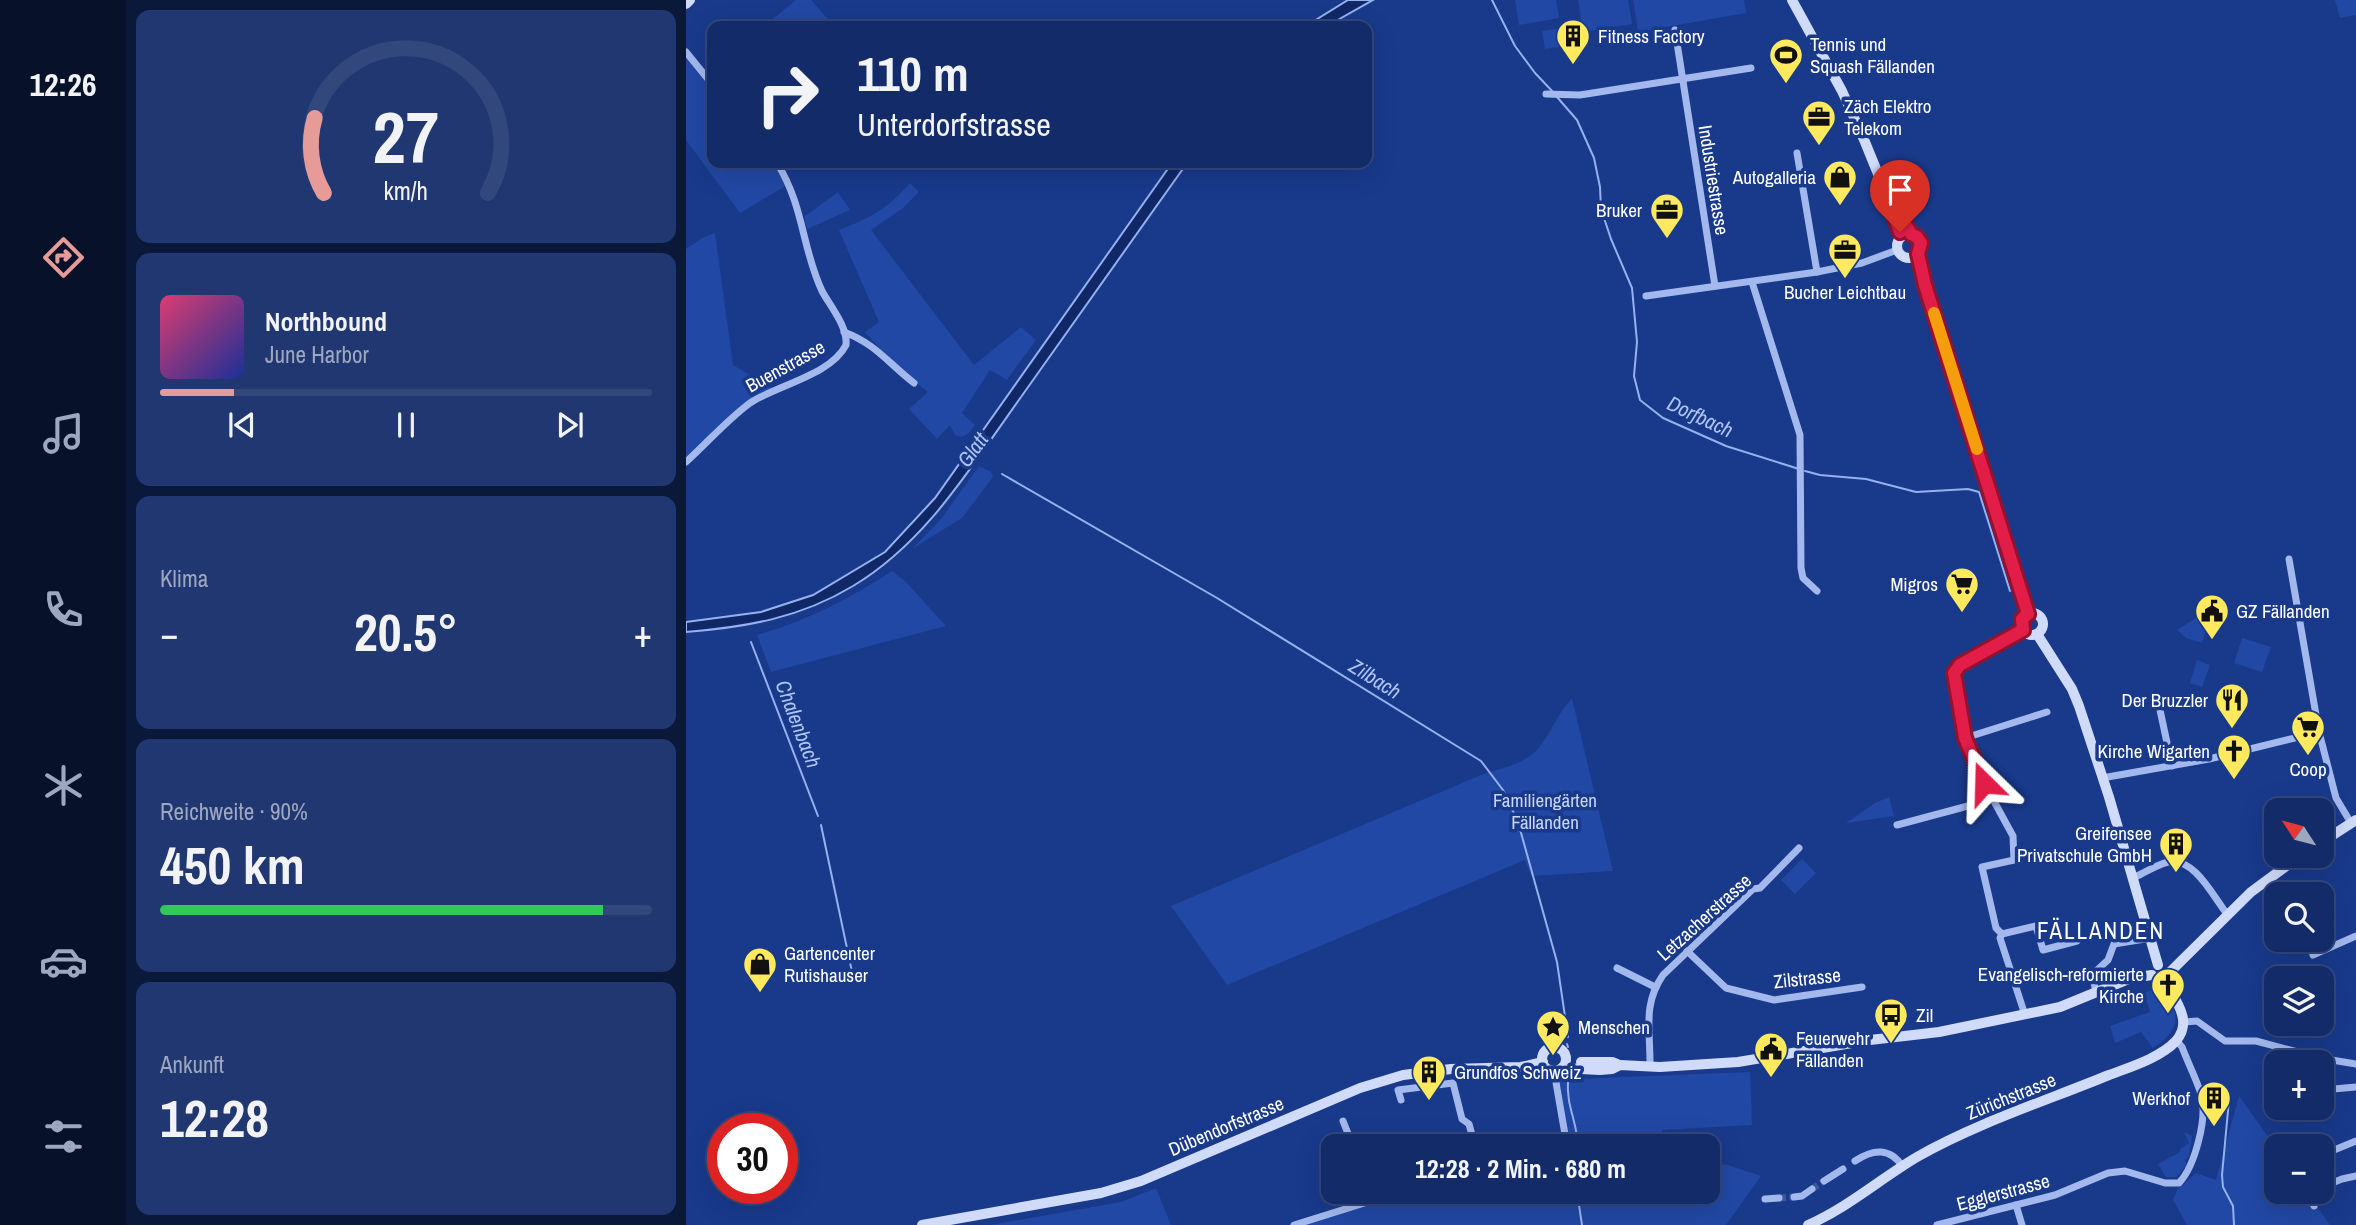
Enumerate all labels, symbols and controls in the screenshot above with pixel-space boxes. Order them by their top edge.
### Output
building icon: Fitness Factory [1554,17,1592,66]
place label: Fitness Factory [1598,23,1705,49]
place label: Tennis und Squash Fällanden [1810,31,1935,79]
sports icon: Tennis und Squash Fällanden [1767,36,1805,85]
text: 110 m [857,40,969,106]
icon: right [742,49,833,140]
text: 12:26 [29,63,97,106]
text: 27 [373,88,439,186]
place label: Zäch Elektro Telekom [1844,93,1931,141]
office icon: Zäch Elektro Telekom [1800,98,1838,147]
text: Unterdorfstrasse [857,103,1051,146]
street label: Industriestrasse [1692,123,1736,237]
shop icon: Autogalleria [1821,158,1859,207]
pin [1870,160,1930,232]
place label: Autogalleria [1732,164,1816,190]
icon: arrive [1881,171,1919,209]
text: km/h [384,173,428,207]
office icon: Bruker [1648,191,1686,240]
place label: Bruker [1596,197,1643,223]
office icon: Bucher Leichtbau [1826,231,1864,280]
icon: directions [39,233,88,282]
place label: Bucher Leichtbau [1784,279,1906,305]
text: Northbound [265,304,387,339]
street label: Buenstrasse [741,334,829,398]
text: June Harbor [265,339,369,370]
water label: Dorfbach [1662,389,1738,444]
icon: previous [223,406,261,444]
icon: pause [387,406,425,444]
icon: next [551,406,589,444]
icon: music [39,409,88,458]
water label: Glatt [950,425,996,473]
text: Klima [160,563,208,594]
supermarket icon: Migros [1943,565,1981,614]
place label: Migros [1890,571,1938,597]
icon: phone [39,585,88,634]
public building icon: GZ Fällanden [2193,592,2231,641]
text: 20.5° [354,597,458,667]
place label: GZ Fällanden [2236,598,2330,624]
text: − [160,608,178,659]
text: + [634,608,652,659]
water label: Zilbach [1343,651,1407,706]
water label: Chalenbach [768,676,828,772]
restaurant icon: Der Bruzzler [2213,681,2251,730]
place label: Der Bruzzler [2121,687,2209,713]
supermarket icon: Coop [2289,708,2327,757]
church icon: Kirche Wigarten [2215,732,2253,781]
place label: Kirche Wigarten [2097,738,2210,764]
position arrow [1947,746,2021,820]
place label: Coop [2289,756,2327,782]
icon: climate [39,761,88,810]
park label: Familiengärten Fällanden [1493,787,1597,835]
text: Reichweite · 90% [160,796,308,827]
north arrow [2264,798,2334,868]
map controls [2264,798,2334,1204]
place label: Greifensee Privatschule GmbH [2017,820,2152,868]
building icon: Greifensee Privatschule GmbH [2157,825,2195,874]
text: 450 km [160,830,305,900]
street label: Letzacherstrasse [1651,868,1757,966]
button: search [2264,882,2334,952]
district label: FÄLLANDEN [2037,915,2165,946]
icon: car [39,937,88,986]
place label: Gartencenter Rutishauser [784,940,876,988]
shop icon: Gartencenter Rutishauser [741,945,779,994]
place label: Evangelisch-reformierte Kirche [1978,961,2144,1009]
street label: Zilstrasse [1772,962,1842,994]
church icon: Evangelisch-reformierte Kirche [2149,966,2187,1015]
button: layers [2264,966,2334,1036]
bus stop icon: Zil [1872,996,1910,1045]
place label: Zil [1916,1002,1933,1028]
place icon: Menschen [1534,1008,1572,1057]
place label: Menschen [1578,1014,1650,1040]
place label: Feuerwehr Fällanden [1796,1025,1871,1073]
public building icon: Feuerwehr Fällanden [1752,1030,1790,1079]
text: Ankunft [160,1049,224,1080]
button: + [2264,1050,2334,1120]
building icon: Grundfos Schweiz [1410,1053,1448,1102]
place label: Grundfos Schweiz [1454,1059,1582,1085]
street label: Zürichstrasse [1962,1066,2060,1126]
building icon: Werkhof [2195,1079,2233,1128]
text: 12:28 [160,1083,269,1153]
place label: Werkhof [2132,1085,2191,1111]
street label: Dübendorfstrasse [1164,1090,1288,1162]
icon: filters [39,1112,88,1161]
speed limit sign: 30 [707,1113,798,1204]
button: − [2264,1134,2334,1204]
text: 12:28 · 2 Min. · 680 m [1415,1151,1626,1186]
street label: Egglerstrasse [1954,1167,2052,1217]

